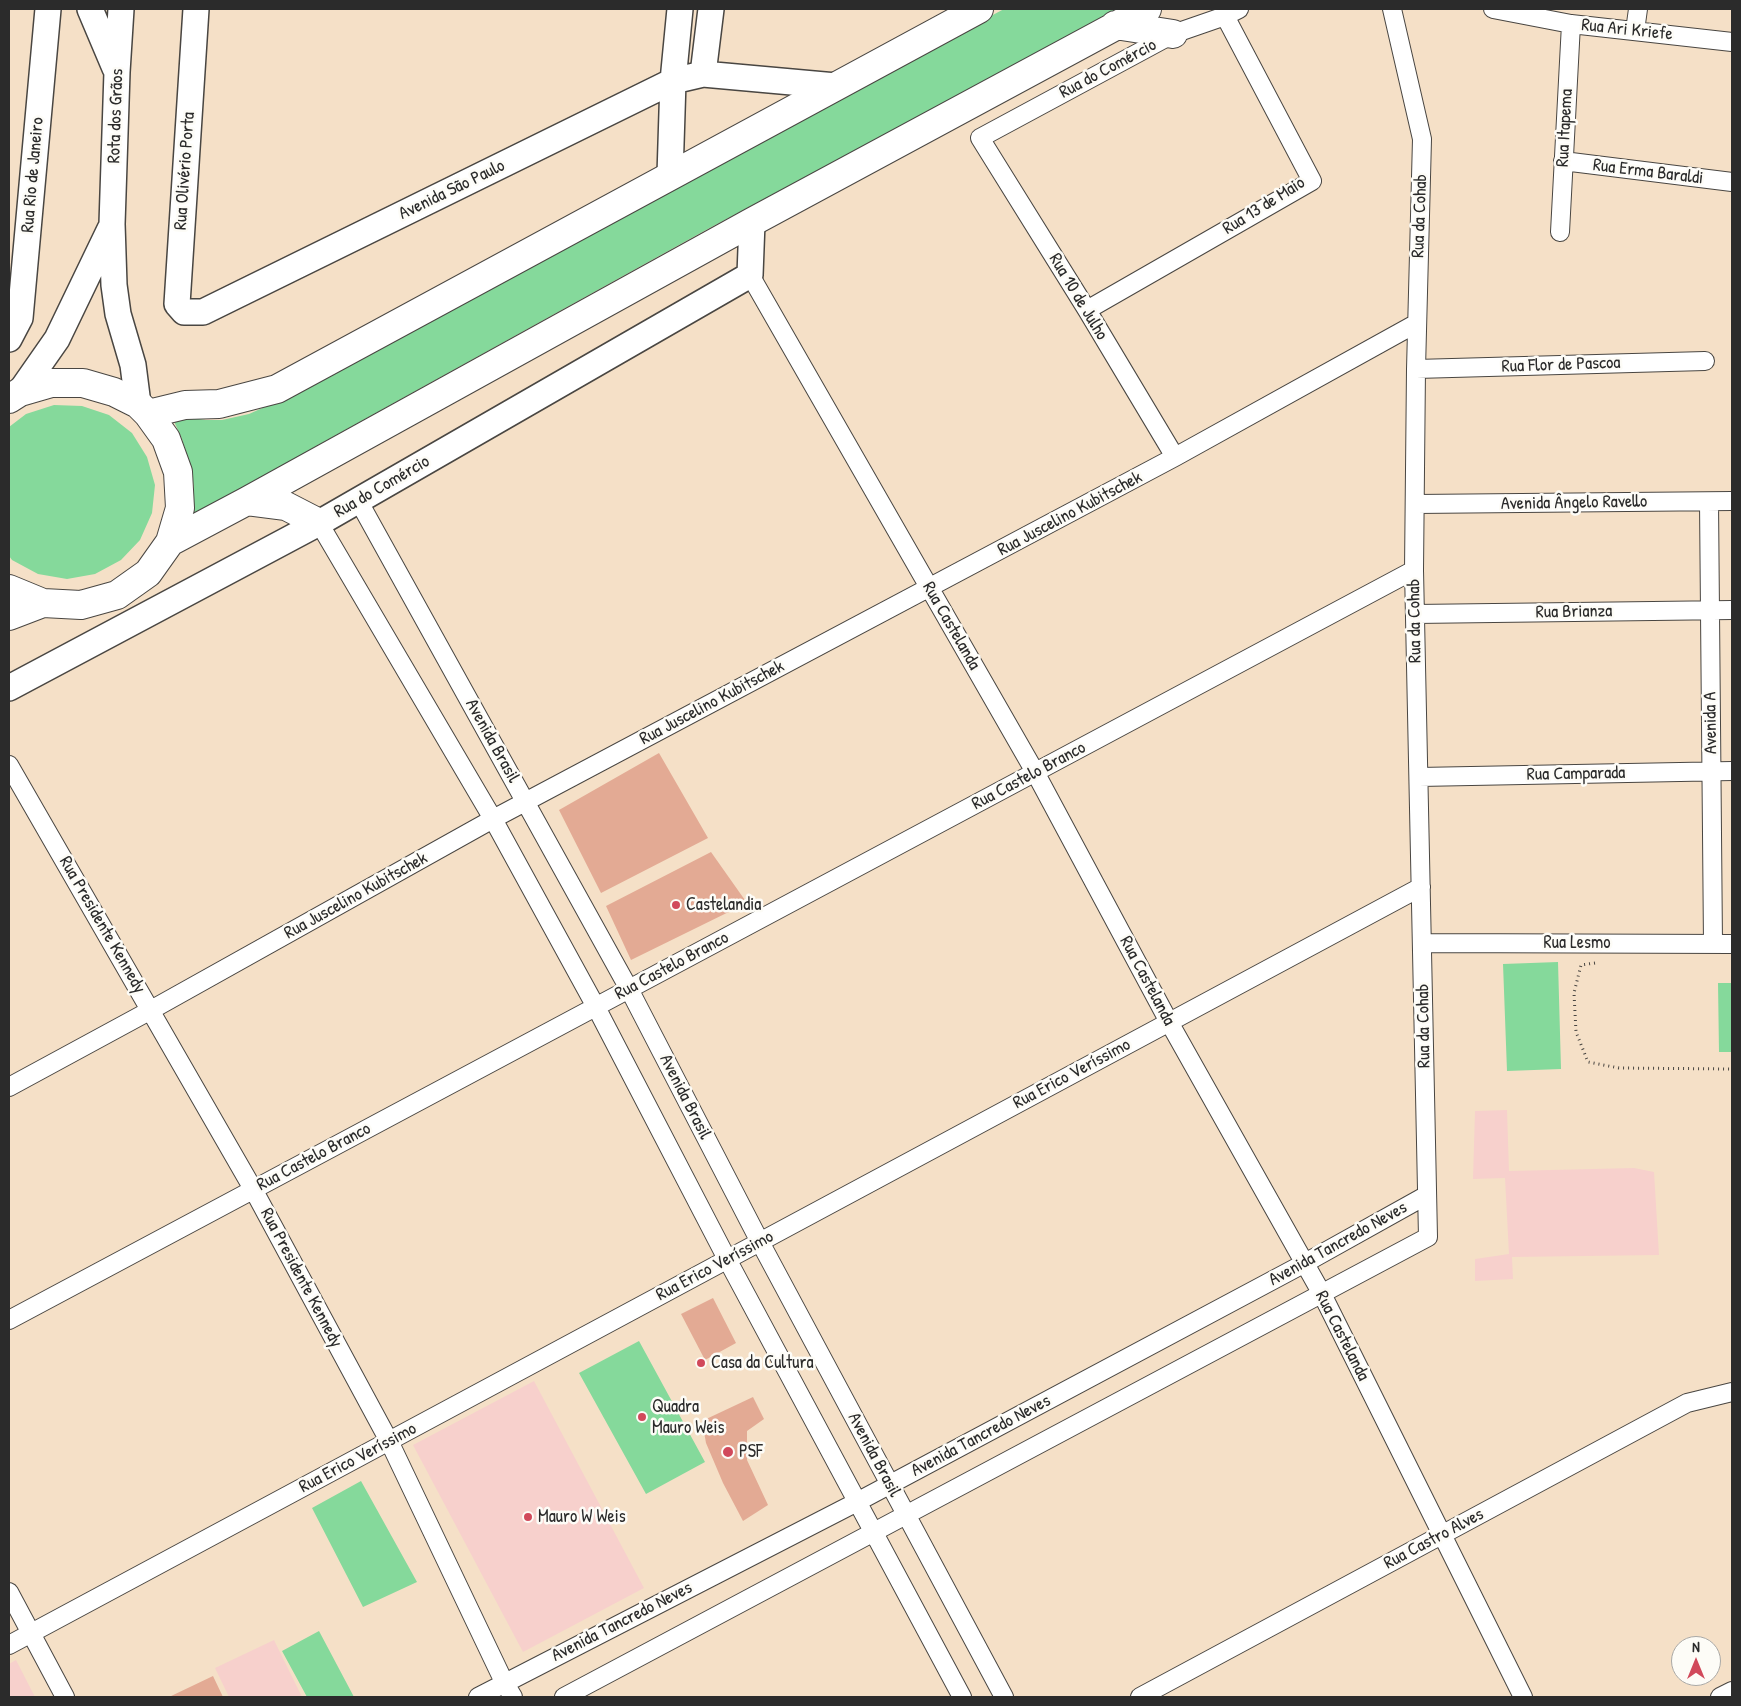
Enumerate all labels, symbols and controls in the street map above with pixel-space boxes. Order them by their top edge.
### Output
street label: Rua Ari Kriefe [1580,14,1674,46]
street label: Rua do Comércio [1056,34,1160,104]
street label: Rota dos Grãos [104,68,128,164]
street label: Rua Itapema [1552,88,1578,168]
street label: Rua Olivério Porta [170,111,200,231]
street label: Rua Rio de Janeiro [17,116,49,234]
street label: Avenida São Paulo [395,155,509,225]
street label: Rua Erma Baraldi [1592,155,1704,189]
street label: Rua 13 de Maio [1219,172,1309,240]
street label: Rua da Cohab [1408,174,1432,258]
street label: Rua 10 de Julho [1044,250,1112,344]
street label: Rua Flor de Pascoa [1501,352,1621,378]
street label: Rua do Comércio [330,451,434,523]
street label: Rua Juscelino Kubitschek [994,467,1146,561]
street label: Avenida Ângelo Ravello [1501,491,1647,515]
street label: Rua Castelanda [917,578,985,674]
street label: Rua da Cohab [1403,579,1427,663]
street label: Rua Brianza [1536,601,1612,623]
street label: Rua Juscelino Kubitschek [636,656,788,750]
street label: Avenida A [1700,692,1722,754]
street label: Avenida Brasil [460,695,524,787]
street label: Rua Castelo Branco [969,737,1089,815]
street label: Rua Camparada [1527,762,1625,786]
street label: Rua Juscelino Kubitschek [281,848,431,944]
street label: Rua Presidente Kennedy [54,853,150,997]
place label: Castelandia [686,894,761,916]
marker: Castelandia [670,899,682,911]
street label: Rua Castelo Branco [612,927,732,1005]
street label: Rua Lesmo [1544,932,1610,954]
street label: Rua Castelanda [1114,933,1180,1029]
street label: Rua da Cohab [1412,984,1436,1068]
street label: Rua Erico Veríssimo [1010,1034,1134,1114]
street label: Avenida Brasil [654,1051,716,1143]
street label: Rua Castelo Branco [254,1118,374,1196]
street label: Avenida Tancredo Neves [1265,1197,1411,1291]
street label: Rua Presidente Kennedy [255,1205,347,1351]
street label: Rua Erico Veríssimo [653,1226,777,1306]
street label: Rua Castelanda [1310,1288,1374,1384]
place label: Casa da Cultura [711,1352,813,1374]
marker: Casa da Cultura [695,1357,707,1369]
street label: Avenida Tancredo Neves [908,1390,1054,1482]
place label: Quadra Mauro Weis [652,1396,725,1438]
street label: Avenida Brasil [843,1409,905,1501]
marker: Quadra Mauro Weis [636,1411,648,1423]
street label: Rua Erico Veríssimo [296,1418,420,1498]
place label: PSF [739,1441,763,1463]
marker: PSF [721,1445,735,1459]
street label: Rua Castro Alves [1380,1504,1488,1574]
place label: Mauro W Weis [538,1506,626,1528]
marker: Mauro W Weis [522,1511,534,1523]
street label: Avenida Tancredo Neves [548,1577,696,1667]
north arrow [1671,1636,1721,1686]
text: N [1692,1637,1700,1656]

